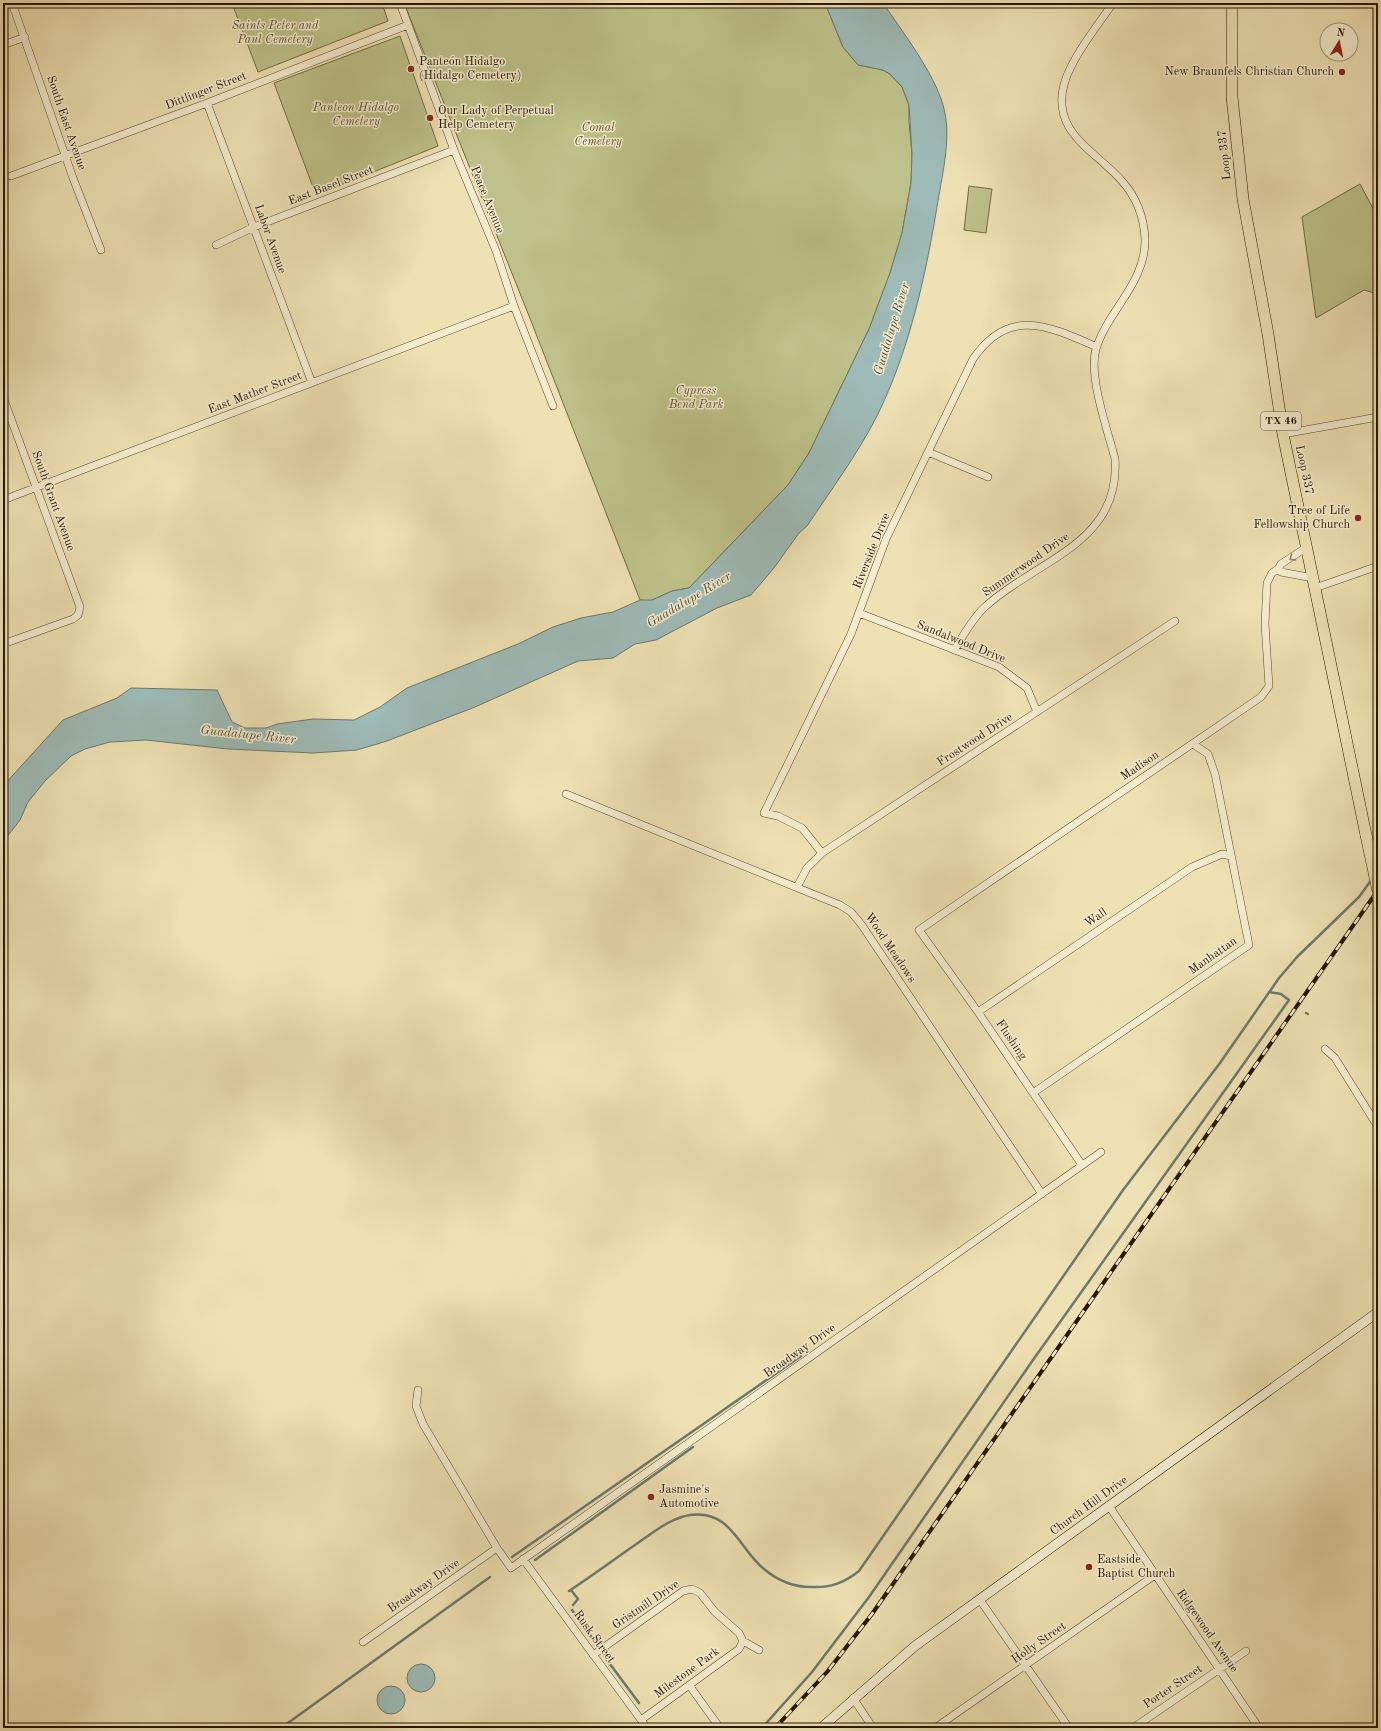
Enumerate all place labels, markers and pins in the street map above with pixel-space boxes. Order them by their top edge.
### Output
place label: Panteón Hidalgo (Hidalgo Cemetery) [419,56,521,82]
marker: Panteón Hidalgo (Hidalgo Cemetery) [406,64,416,74]
place label: New Braunfels Christian Church [1164,66,1334,78]
marker: New Braunfels Christian Church [1337,67,1347,77]
place label: Our Lady of Perpetual Help Cemetery [438,105,554,131]
marker: Our Lady of Perpetual Help Cemetery [425,113,435,123]
place label: Tree of Life Fellowship Church [1253,505,1350,531]
marker: Tree of Life Fellowship Church [1353,513,1363,523]
place label: Jasmine's Automotive [659,1484,719,1510]
marker: Jasmine's Automotive [646,1492,656,1502]
place label: Eastside Baptist Church [1097,1554,1176,1580]
marker: Eastside Baptist Church [1084,1562,1094,1572]

